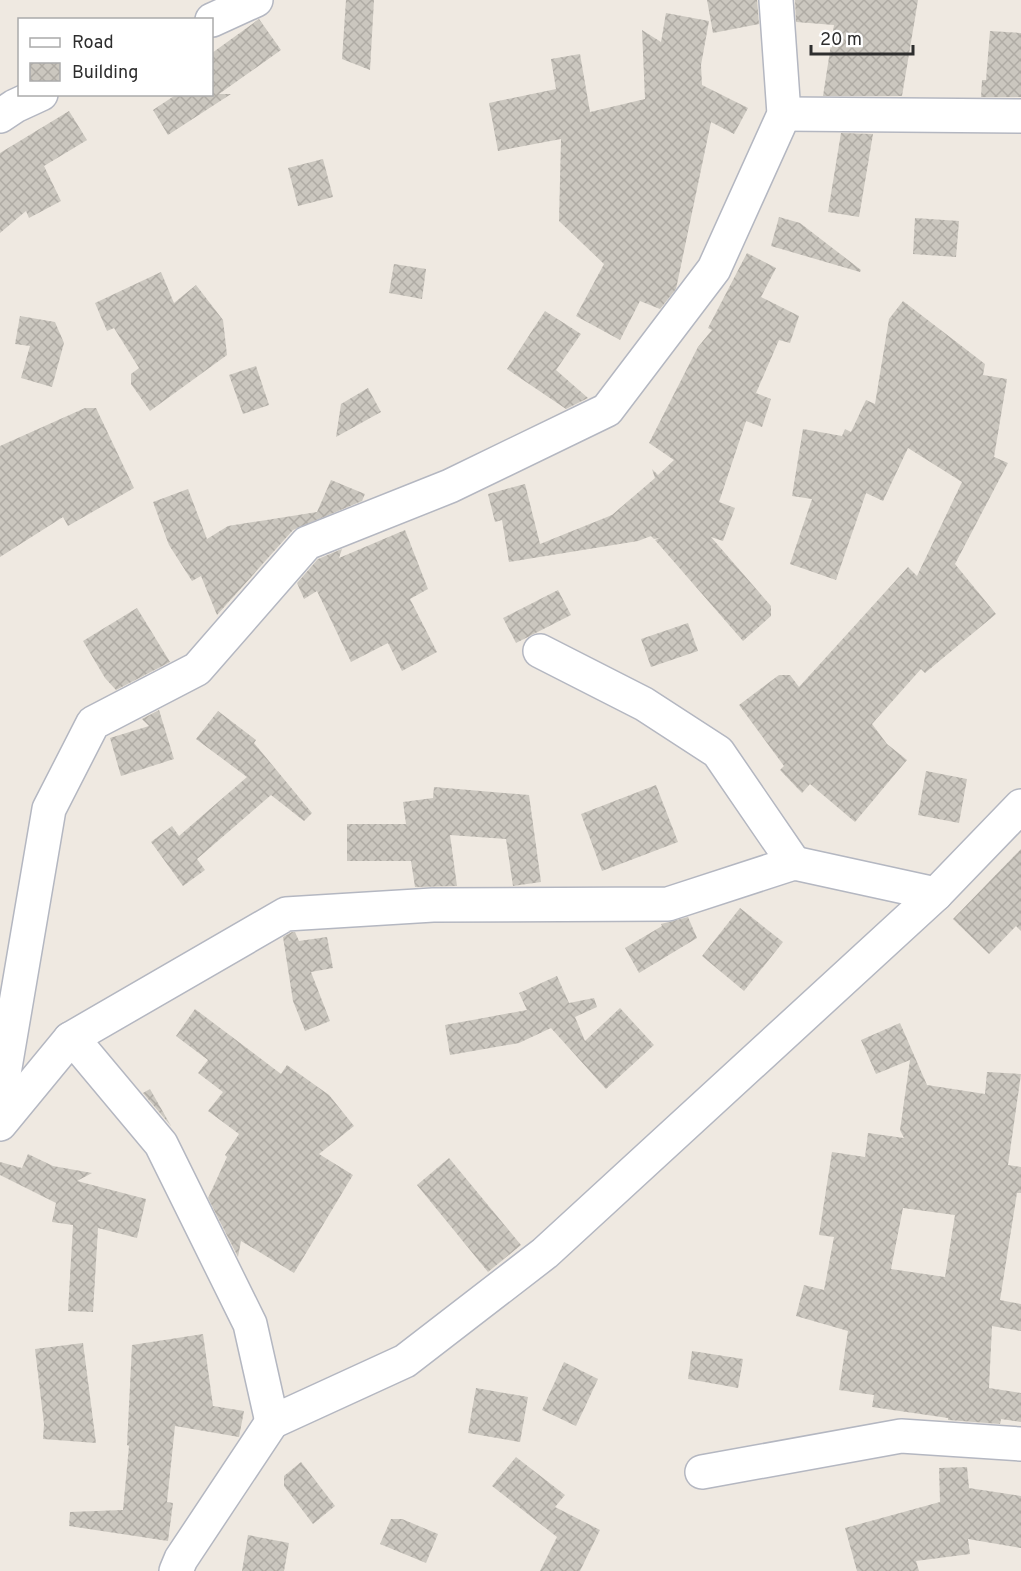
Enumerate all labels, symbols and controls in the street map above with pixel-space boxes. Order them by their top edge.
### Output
legend [18,18,213,96]
scale bar [811,18,913,56]
text: 20 m [820,29,862,52]
text: Road [72,32,114,55]
text: Building [72,62,138,85]

